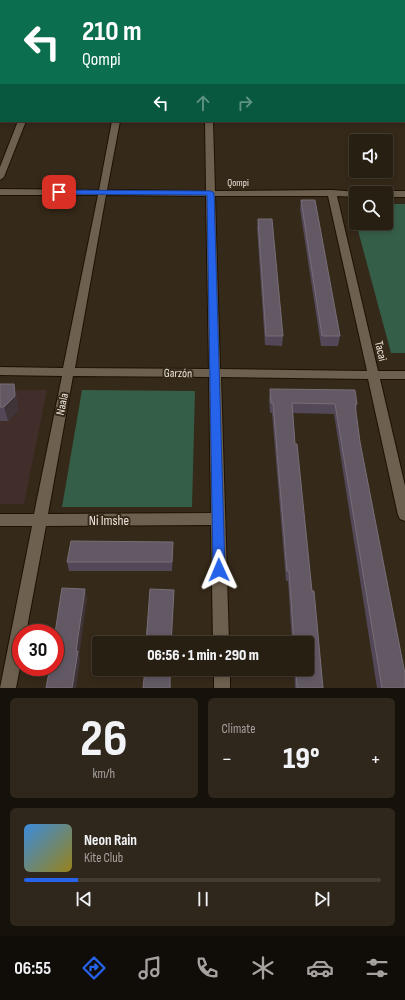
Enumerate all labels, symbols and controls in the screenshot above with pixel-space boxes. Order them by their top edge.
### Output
text: 210 m [82,15,142,48]
icon: left [16,16,68,68]
text: Qompi [82,49,121,70]
icon: left [150,92,172,114]
icon: ahead [192,92,214,114]
icon: right [234,92,256,114]
map controls [349,134,393,230]
button: sound [349,134,393,178]
pin [42,175,76,209]
street label: Qompi [227,177,249,189]
icon: arrive [48,181,70,203]
button: search [349,186,393,230]
street label: Tacai [371,340,390,363]
street label: Garzón [164,366,192,381]
street label: Naala [53,391,72,416]
street label: Ni Imshe [89,512,129,529]
position arrow [198,549,240,591]
speed limit sign: 30 [12,624,64,676]
text: 06:56 · 1 min · 290 m [147,646,259,665]
text: 26 [80,708,127,771]
text: Climate [222,721,255,737]
text: 19° [283,741,320,777]
text: − [222,746,232,773]
text: + [370,746,381,773]
text: km/h [93,766,115,782]
text: Neon Rain [84,831,137,850]
text: Kite Club [84,850,123,866]
icon: previous [73,888,95,910]
icon: pause [192,888,214,910]
icon: next [311,888,333,910]
icon: directions [80,954,108,982]
icon: music [136,954,164,982]
icon: phone [193,954,221,982]
icon: climate [249,954,277,982]
icon: car [306,954,334,982]
icon: filters [363,954,391,982]
text: 06:55 [14,958,51,979]

